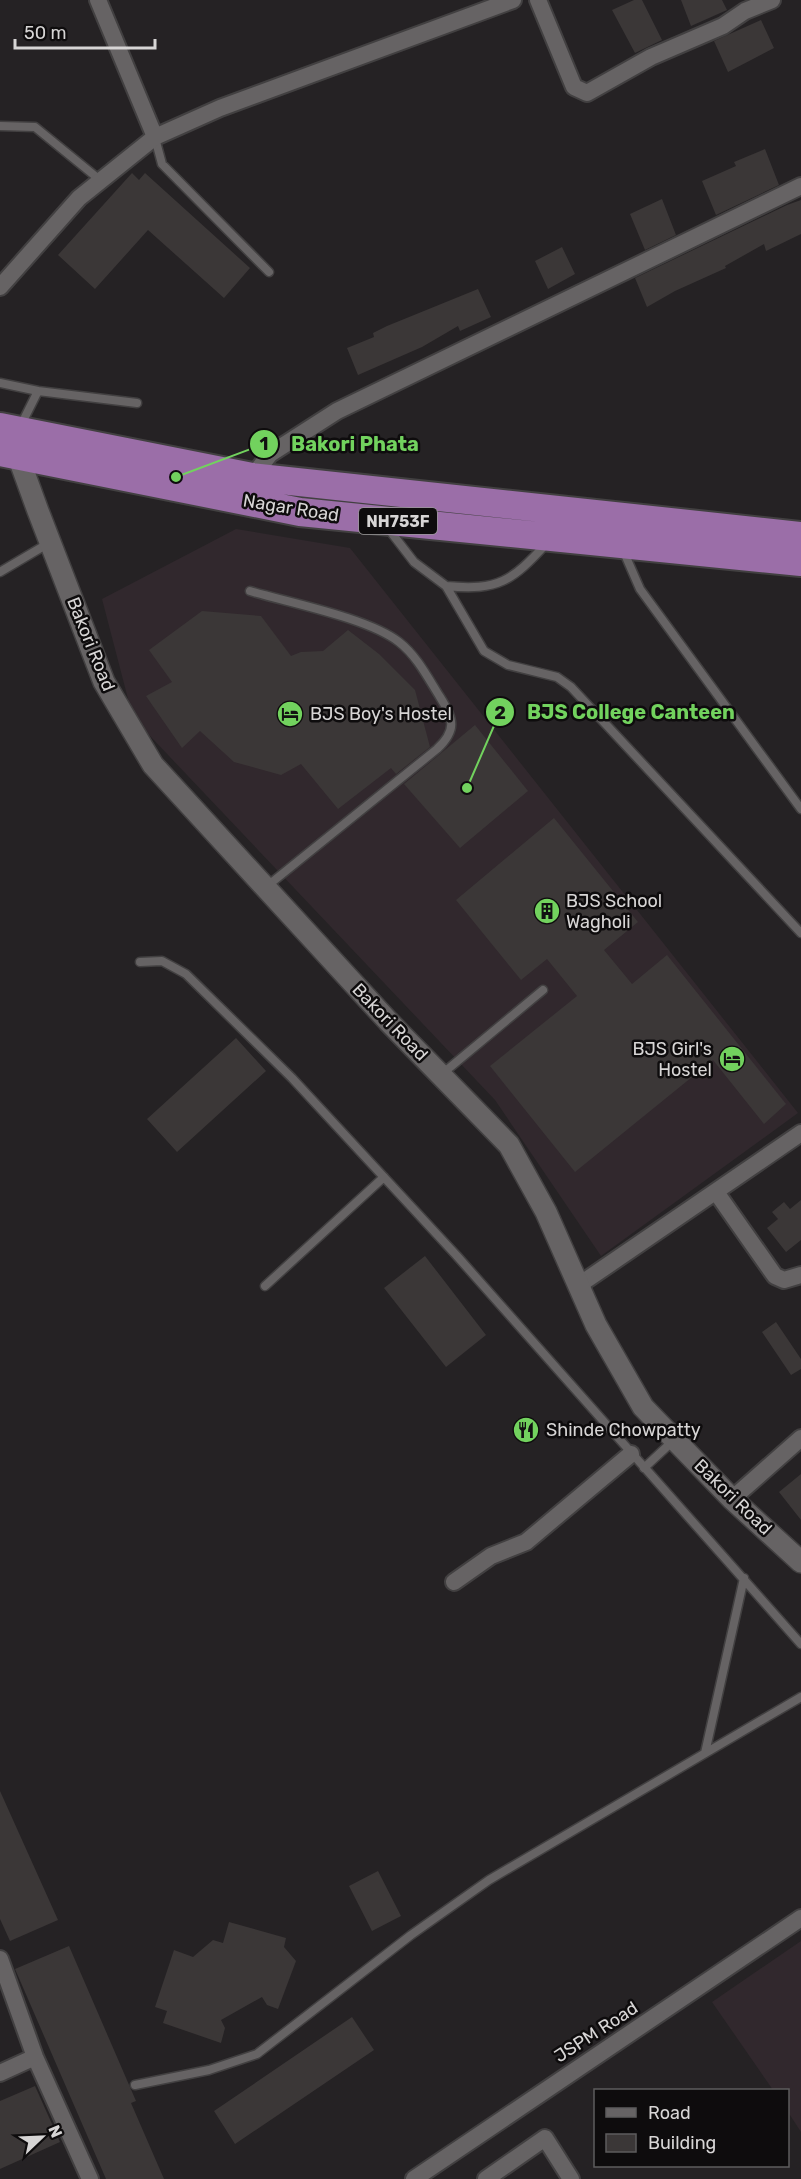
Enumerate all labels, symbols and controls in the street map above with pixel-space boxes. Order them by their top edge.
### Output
scale bar [15,12,154,50]
text: 50 m [24,22,67,44]
callout: Bakori Phata [249,425,431,463]
text: Bakori Phata [291,432,419,456]
text: 1 [260,433,268,455]
street label: Nagar Road [242,490,340,526]
road number: NH753F [359,508,437,534]
street label: Bakori Road [62,594,120,694]
callout: BJS College Canteen [485,693,747,731]
hotel icon: BJS Boy's Hostel [275,699,305,729]
text: BJS College Canteen [527,700,735,724]
text: 2 [494,702,506,724]
place label: BJS Boy's Hostel [310,703,452,725]
place label: BJS School Wagholi [566,890,662,933]
building icon: BJS School Wagholi [532,896,562,926]
street label: Bakori Road [348,979,432,1065]
place label: BJS Girl's Hostel [632,1038,712,1081]
hotel icon: BJS Girl's Hostel [717,1044,747,1074]
restaurant icon: Shinde Chowpatty [511,1415,541,1445]
place label: Shinde Chowpatty [546,1419,701,1441]
street label: Bakori Road [690,1455,776,1539]
street label: JSPM Road [550,1997,642,2067]
legend [594,2089,789,2167]
text: Road [648,2102,691,2124]
north arrow [12,2107,72,2167]
text: N [44,2122,66,2140]
text: Building [648,2132,716,2154]

